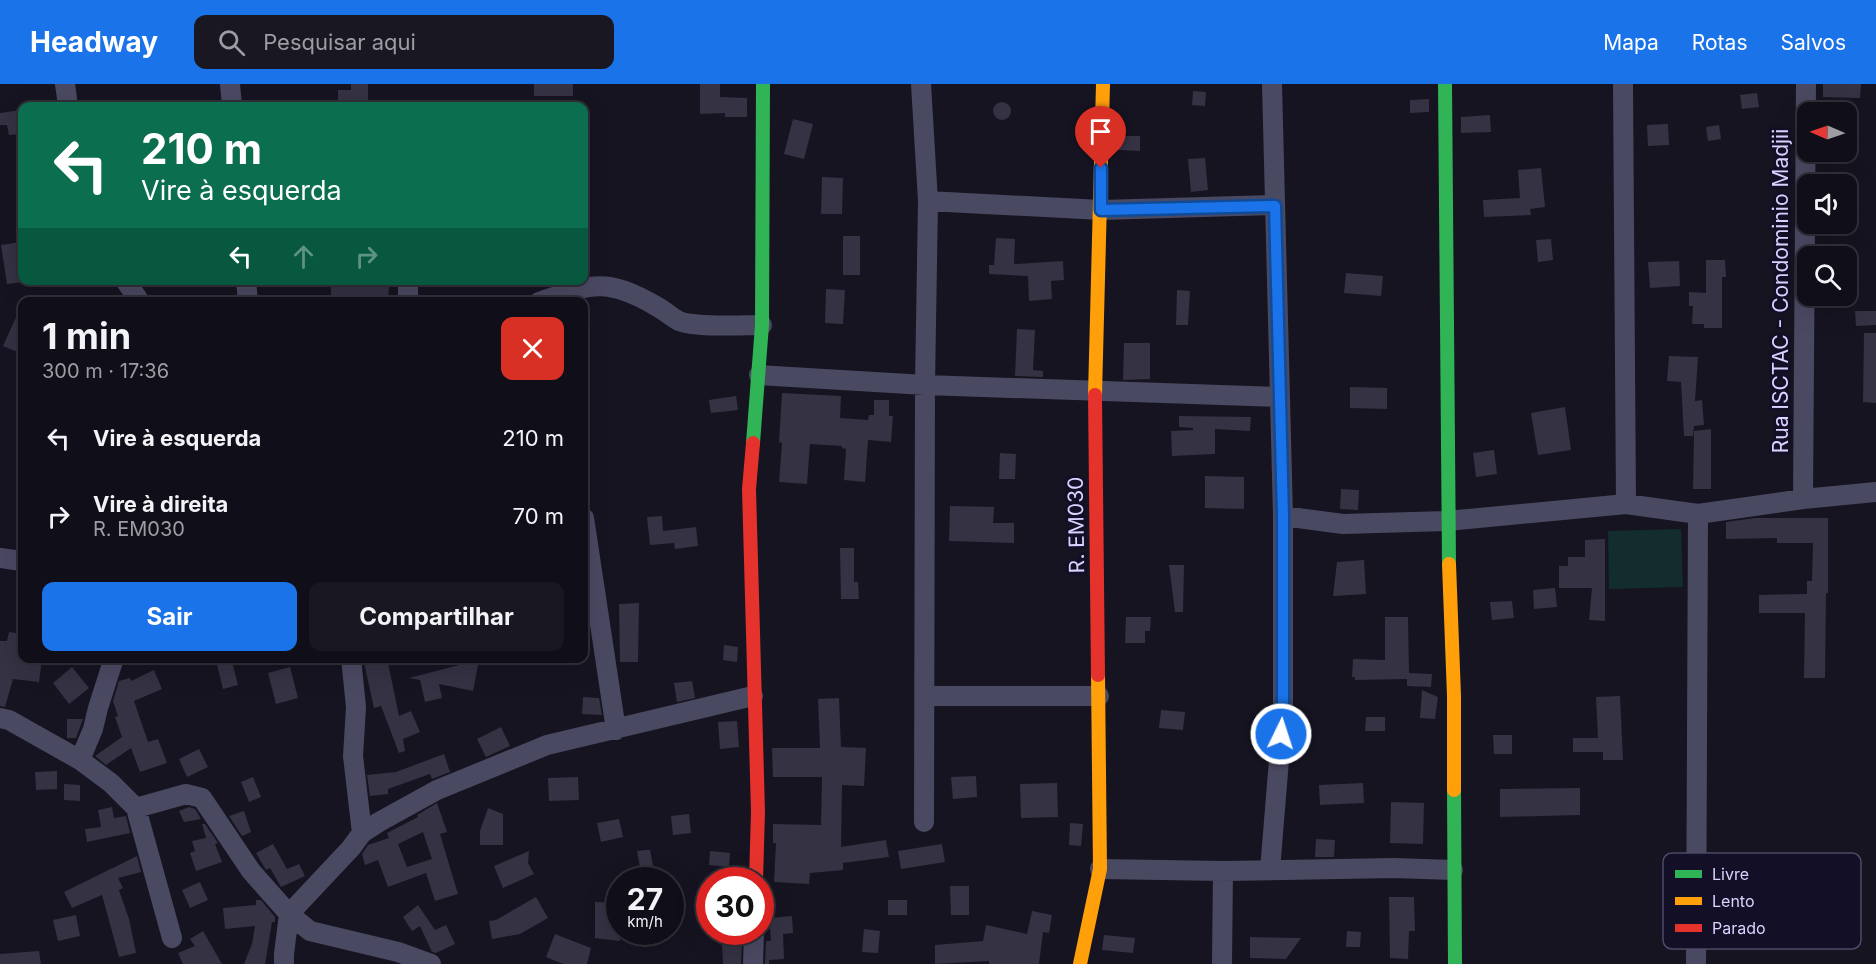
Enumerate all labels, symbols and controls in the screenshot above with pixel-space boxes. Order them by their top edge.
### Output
search box [194,15,614,69]
text: Headway [30,25,158,59]
icon: search [215,26,248,59]
text: Pesquisar aqui [263,29,416,55]
text: Mapa [1603,30,1659,55]
text: Rotas [1692,30,1747,55]
text: Salvos [1780,30,1846,55]
north arrow [1797,102,1857,162]
map controls [1797,102,1857,306]
pin [1075,106,1126,168]
icon: arrive [1084,115,1117,148]
text: 210 m [141,123,262,174]
icon: left [42,126,120,204]
street label: Rua ISCTAC - Condominio Madjii [1768,129,1793,453]
text: Vire à esquerda [141,174,342,207]
button: sound [1797,174,1857,234]
icon: left [224,240,257,273]
icon: ahead [287,240,320,273]
icon: right [350,240,383,273]
button: search [1797,246,1857,306]
text: 1 min [42,314,131,358]
button: close [501,317,564,380]
text: 300 m · 17:36 [42,359,169,383]
icon: left [42,422,75,455]
text: Vire à esquerda [93,425,261,451]
text: 210 m [502,425,564,451]
street label: R. EM030 [1063,477,1089,573]
text: Vire à direita [93,491,228,517]
icon: right [42,500,75,533]
text: 70 m [513,503,564,529]
text: R. EM030 [93,517,185,541]
button: Sair [42,582,297,651]
button: Compartilhar [309,582,564,651]
position arrow [1249,702,1313,766]
legend [1663,853,1861,949]
text: Livre [1712,864,1749,884]
speed limit sign: 30 [696,867,774,945]
text: 27 [627,881,663,917]
text: Lento [1712,891,1755,911]
text: km/h [627,912,663,931]
text: Parado [1712,918,1766,938]

